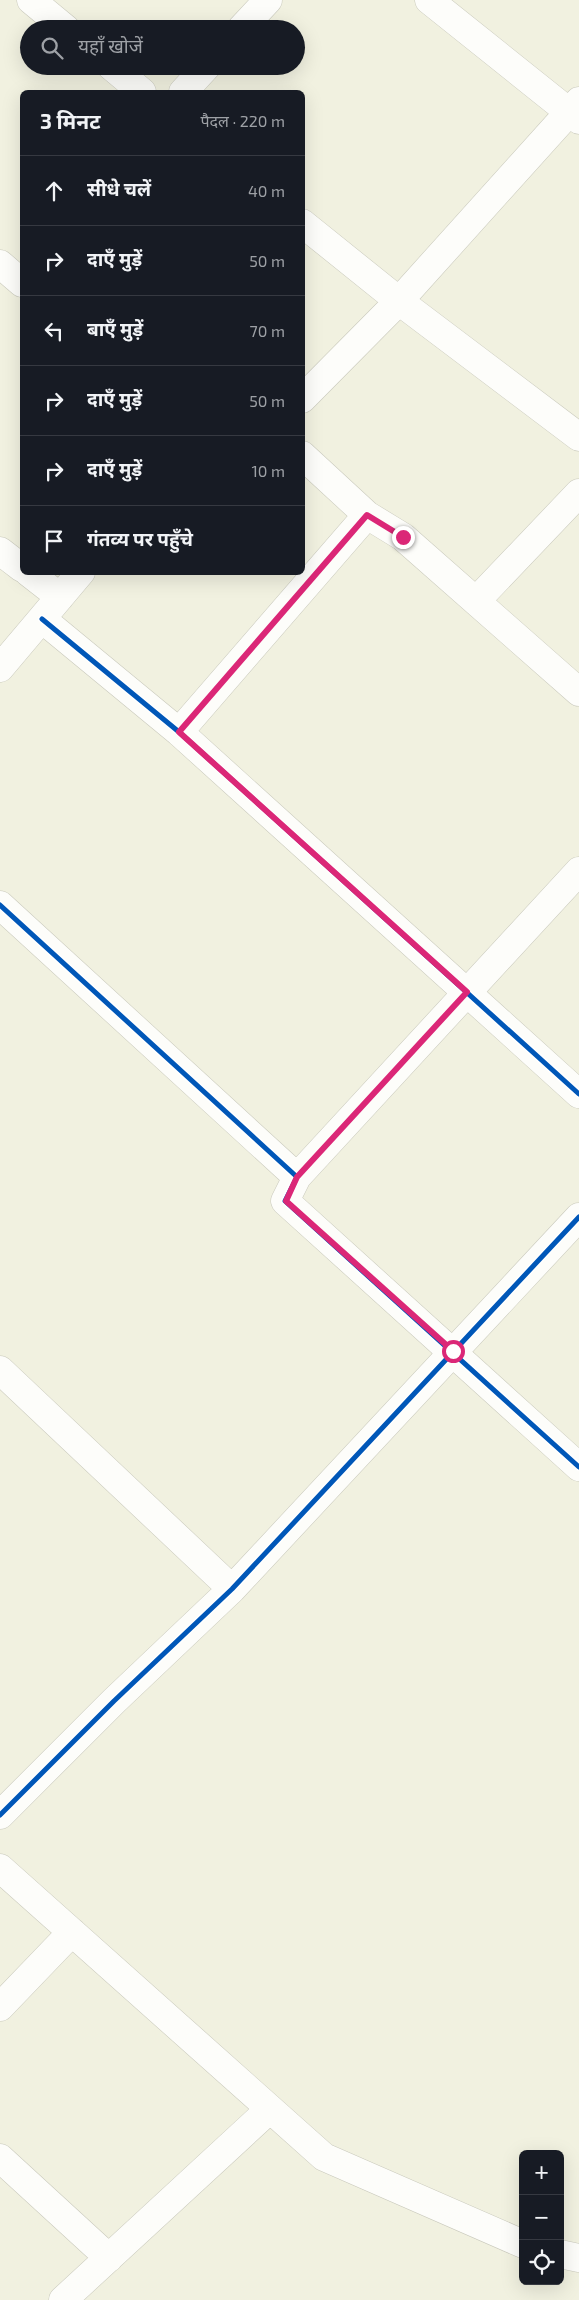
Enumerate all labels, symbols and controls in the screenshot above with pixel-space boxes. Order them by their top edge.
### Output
search box [20,20,305,75]
icon: search [38,34,66,62]
text: यहाँ खोजें [78,34,143,57]
text: 3 मिनट [40,108,101,133]
text: पैदल · 220 m [200,111,285,130]
icon: ahead [40,177,68,205]
text: सीधे चलें [87,177,151,200]
text: 40 m [248,181,285,200]
icon: right [40,247,68,275]
text: दाएँ मुड़ें [87,247,142,270]
text: 50 m [249,251,285,270]
icon: left [40,317,68,345]
text: बाएँ मुड़ें [87,317,143,340]
text: 70 m [250,321,285,340]
icon: right [40,387,68,415]
text: दाएँ मुड़ें [87,387,142,410]
text: 50 m [249,391,285,410]
icon: right [40,457,68,485]
text: दाएँ मुड़ें [87,457,142,480]
text: 10 m [251,461,285,480]
route end [392,526,415,549]
icon: arrive [40,527,68,555]
text: गंतव्य पर पहुँचे [87,527,193,550]
route start [442,1340,465,1363]
map controls [519,2150,564,2285]
button: + [519,2150,564,2195]
button: − [519,2195,564,2240]
button: locate [519,2240,564,2285]

